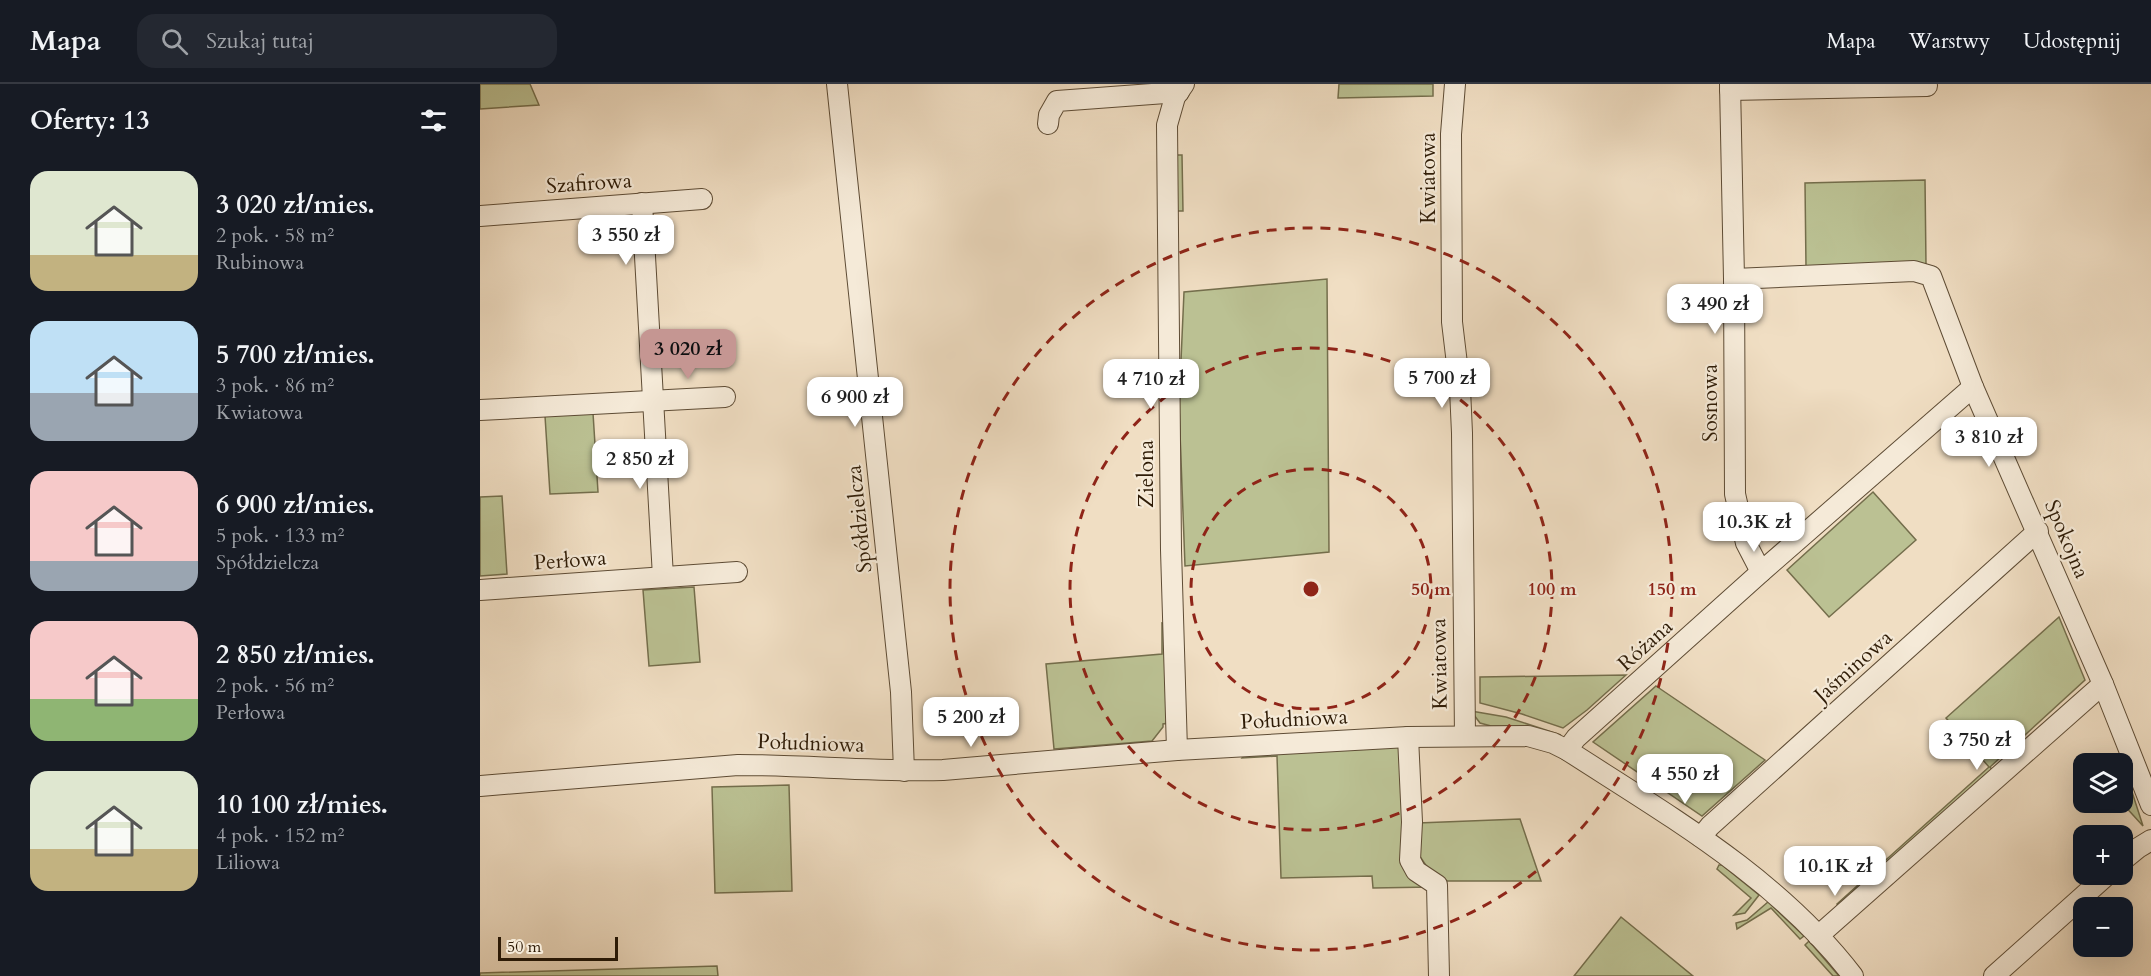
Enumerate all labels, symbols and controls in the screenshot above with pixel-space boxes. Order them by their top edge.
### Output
search box [137,14,557,68]
text: Mapa [30,22,101,60]
icon: search [158,25,191,58]
text: Szukaj tutaj [206,26,314,56]
text: Mapa [1827,27,1876,56]
text: Warstwy [1909,27,1990,56]
text: Udostępnij [2023,27,2121,56]
text: Oferty: 13 [30,103,149,138]
icon: filters [417,104,450,137]
street label: Kwiatowa [1414,132,1443,224]
street label: Szafirowa [545,166,633,201]
text: 3 020 zł/mies. [216,187,375,222]
icon: home [78,195,150,267]
pin: 3 550 zł [564,215,688,266]
text: 3 550 zł [592,221,660,248]
text: 2 pok. · 58 m² [216,222,334,249]
text: Rubinowa [216,249,304,276]
pin: 3 490 zł [1653,284,1777,335]
text: 3 490 zł [1681,290,1749,317]
pin: 3 020 zł [626,329,750,380]
text: 3 020 zł [654,335,722,362]
text: 5 700 zł/mies. [216,337,375,372]
icon: home [78,345,150,417]
pin: 5 700 zł [1380,358,1504,409]
pin: 4 710 zł [1089,359,1213,410]
text: 5 700 zł [1408,364,1476,391]
street label: Sosnowa [1696,364,1725,442]
text: 4 710 zł [1117,365,1185,392]
text: 3 pok. · 86 m² [216,372,334,399]
pin: 6 900 zł [793,377,917,428]
text: 6 900 zł [821,383,889,410]
text: Kwiatowa [216,399,303,426]
pin: 3 810 zł [1927,417,2051,468]
text: 3 810 zł [1955,423,2023,450]
pin: 2 850 zł [578,439,702,490]
street label: Zielona [1132,440,1161,508]
text: 2 850 zł [606,445,674,472]
street label: Spółdzielcza [839,464,880,574]
text: 6 900 zł/mies. [216,487,375,522]
icon: home [78,495,150,567]
street label: Spokojna [2037,496,2096,583]
pin: 10.3K zł [1692,502,1816,553]
text: 10.3K zł [1717,508,1791,535]
text: 5 pok. · 133 m² [216,522,344,549]
street label: Perłowa [533,543,607,577]
text: Spółdzielcza [216,549,319,576]
text: 50 m [1411,577,1451,602]
text: 100 m [1527,577,1577,602]
text: 150 m [1647,577,1697,602]
centre of rings [1301,579,1321,599]
street label: Różana [1611,613,1679,678]
street label: Kwiatowa [1424,618,1455,710]
street label: Jaśminowa [1806,623,1899,711]
text: 2 850 zł/mies. [216,637,375,672]
icon: home [78,645,150,717]
text: 2 pok. · 56 m² [216,672,334,699]
pin: 5 200 zł [909,697,1033,748]
text: Perłowa [216,699,285,726]
street label: Południowa [1240,702,1348,737]
text: 5 200 zł [937,703,1005,730]
pin: 3 750 zł [1915,720,2039,771]
text: 3 750 zł [1943,726,2011,753]
street label: Południowa [757,727,865,760]
map controls [2073,753,2133,957]
button: layers [2073,753,2133,813]
pin: 4 550 zł [1623,754,1747,805]
text: 4 550 zł [1651,760,1719,787]
text: 10 100 zł/mies. [216,787,388,822]
icon: home [78,795,150,867]
text: 4 pok. · 152 m² [216,822,344,849]
button: + [2073,825,2133,885]
pin: 10.1K zł [1773,846,1897,897]
text: Liliowa [216,849,280,876]
text: 10.1K zł [1798,852,1872,879]
button: − [2073,897,2133,957]
scale bar [498,934,618,962]
text: 50 m [507,936,541,958]

